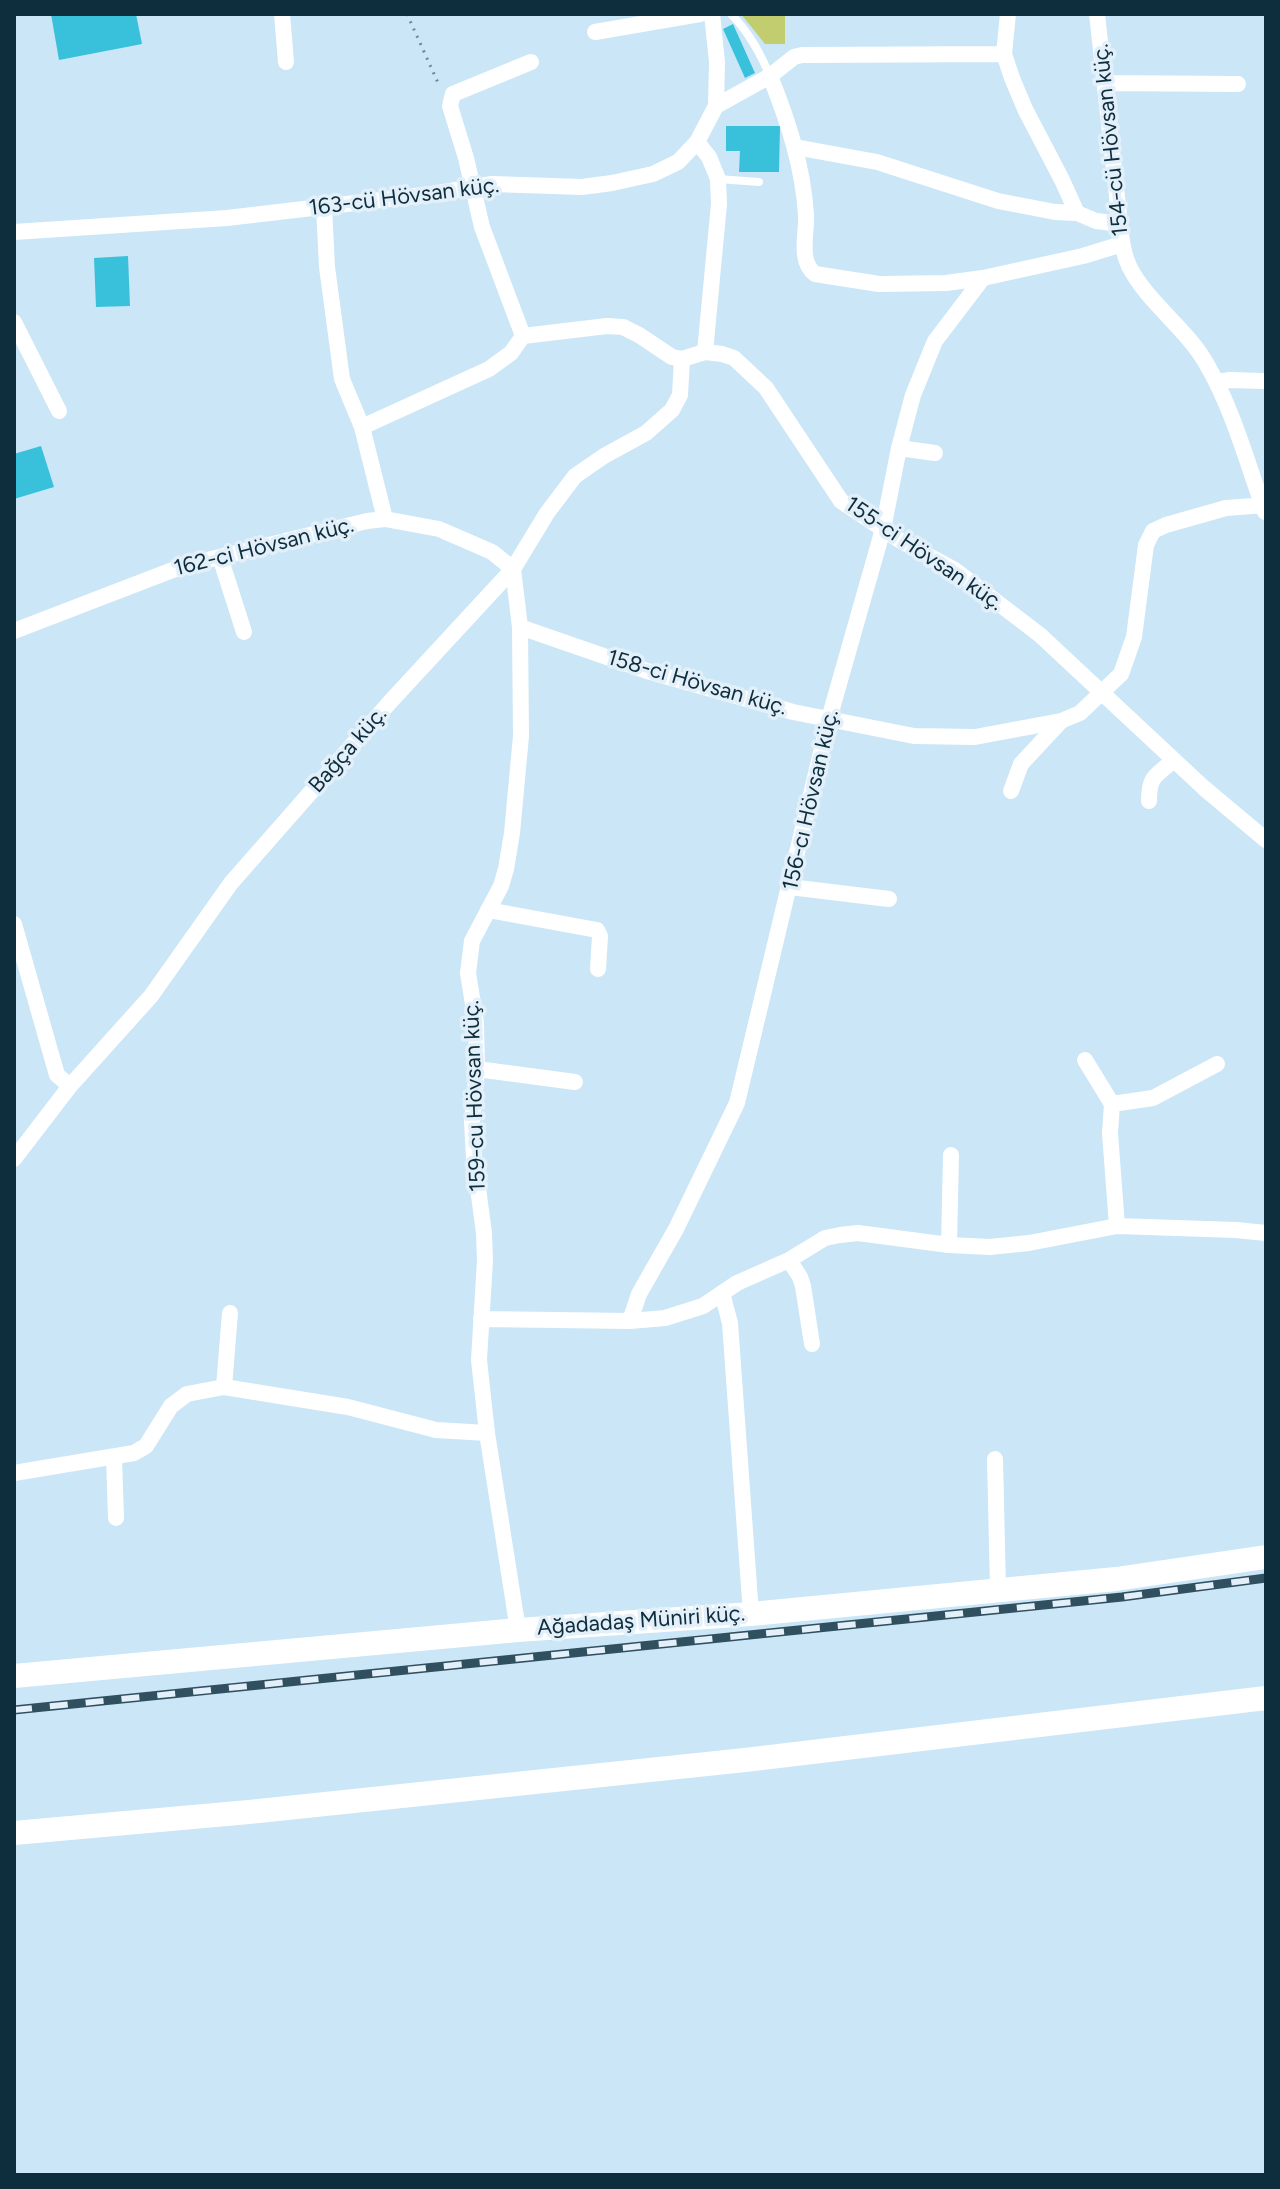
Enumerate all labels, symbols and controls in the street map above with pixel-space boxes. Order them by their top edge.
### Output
street label: 154-cü Hövsan küç. [1088,43,1134,237]
street label: 163-cü Hövsan küç. [307,172,501,222]
street label: 155-ci Hövsan küç. [840,491,1008,617]
street label: 162-ci Hövsan küç. [171,512,357,582]
street label: 158-ci Hövsan küç. [604,645,790,721]
street label: Bağça küç. [303,702,393,798]
street label: 156-cı Hövsan küç. [777,707,845,893]
street label: 159-cu Hövsan küç. [458,1000,492,1192]
street label: Ağadadaş Müniri küç. [536,1601,746,1641]

